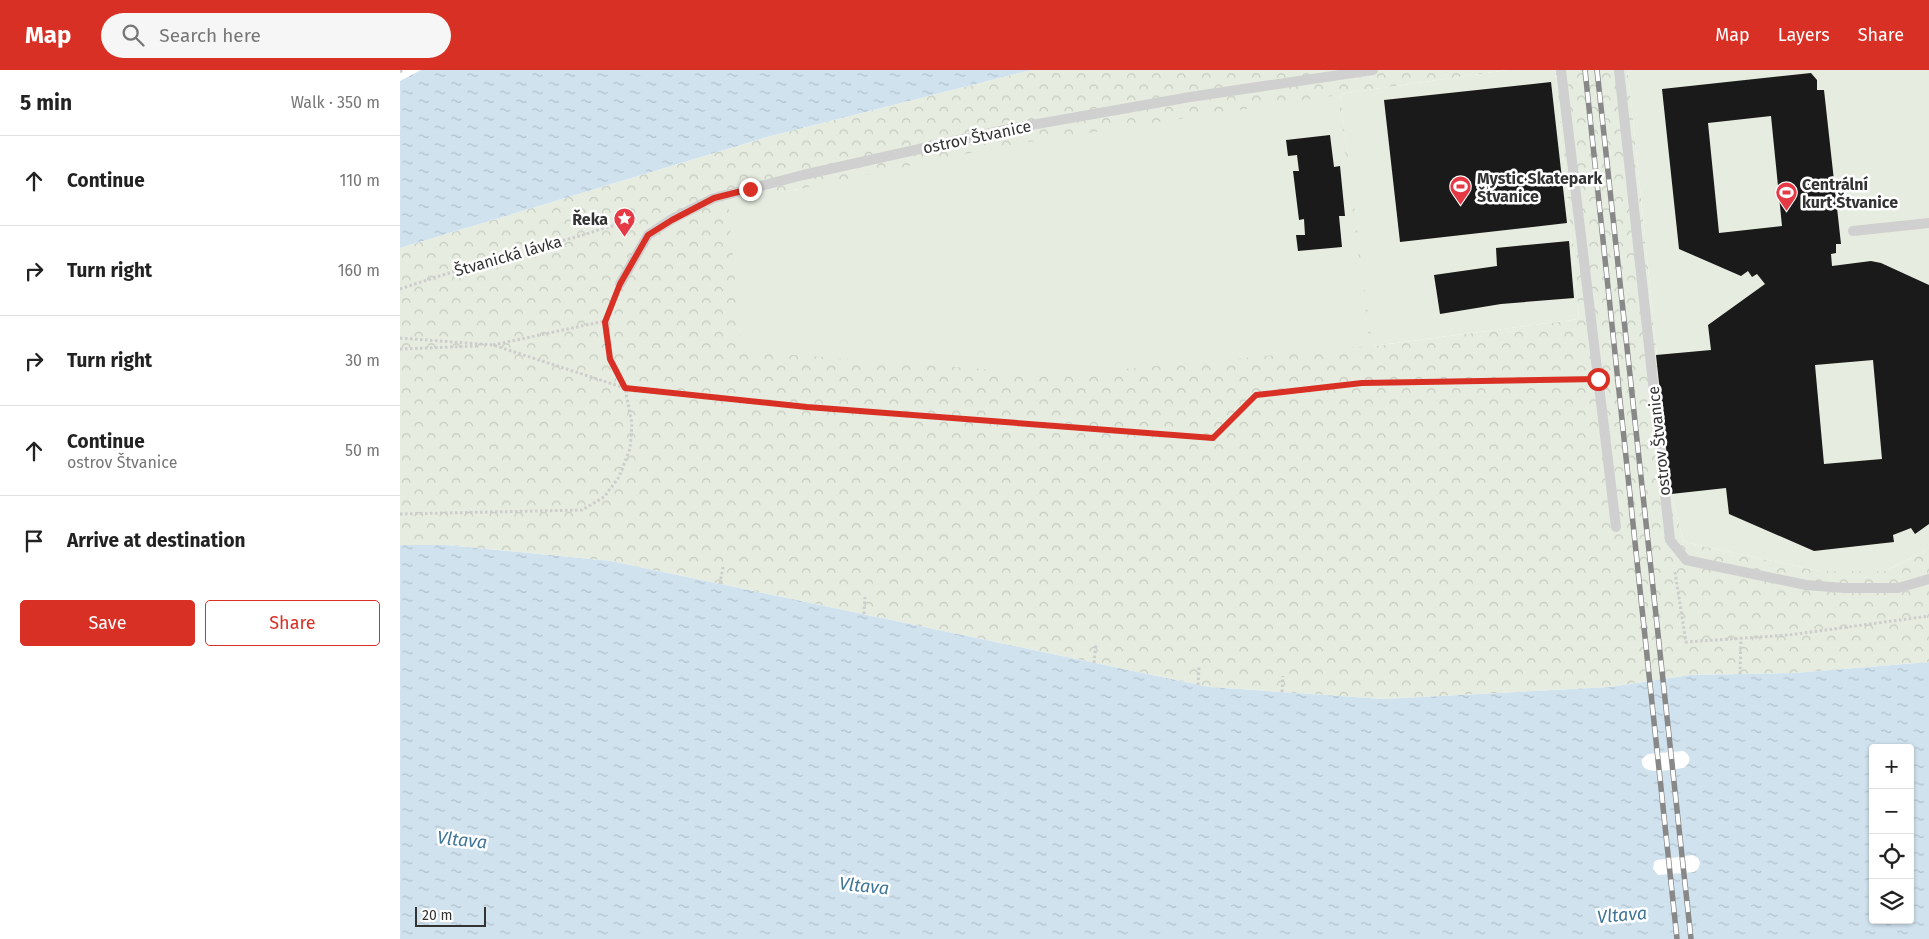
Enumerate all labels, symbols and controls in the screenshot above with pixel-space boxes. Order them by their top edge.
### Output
search box [101,13,451,58]
text: Map [25,21,71,49]
icon: search [119,21,147,49]
text: Search here [159,24,261,47]
text: Map [1715,24,1750,46]
text: Layers [1778,24,1830,46]
text: Share [1858,24,1904,46]
text: 5 min [20,90,72,116]
text: Walk · 350 m [291,93,380,112]
street label: ostrov Štvanice [921,115,1033,158]
icon: ahead [20,167,48,195]
text: Continue [67,169,145,192]
place label: Mystic Skatepark Štvanice [1477,169,1602,206]
text: 110 m [339,171,380,190]
sports icon: Mystic Skatepark Štvanice [1449,175,1473,206]
place label: Centrální kurt Štvanice [1802,175,1898,212]
route end [739,178,762,201]
sports icon: Centrální kurt Štvanice [1774,181,1798,212]
place icon: Řeka [612,207,636,238]
place label: Řeka [572,209,608,229]
street label: Štvanická lávka [452,231,564,280]
icon: right [20,257,48,285]
text: Turn right [67,259,152,282]
text: 160 m [338,261,380,280]
icon: right [20,347,48,375]
text: Turn right [67,349,152,372]
text: 30 m [345,351,380,370]
route start [1587,368,1610,391]
street label: ostrov Štvanice [1643,385,1674,497]
text: Continue [67,430,145,453]
icon: ahead [20,437,48,465]
text: 50 m [345,441,380,460]
text: ostrov Štvanice [67,453,177,472]
icon: arrive [20,527,48,555]
text: Arrive at destination [67,529,246,552]
button: Save [20,600,195,646]
button: Share [205,600,380,646]
map controls [1869,744,1914,924]
button: + [1869,744,1914,789]
button: − [1869,789,1914,834]
water label: Vltava [436,826,488,854]
button: locate [1869,834,1914,879]
water label: Vltava [838,872,890,900]
button: layers [1869,879,1914,924]
water label: Vltava [1596,902,1648,928]
scale bar [415,904,486,927]
text: 20 m [422,907,452,924]

